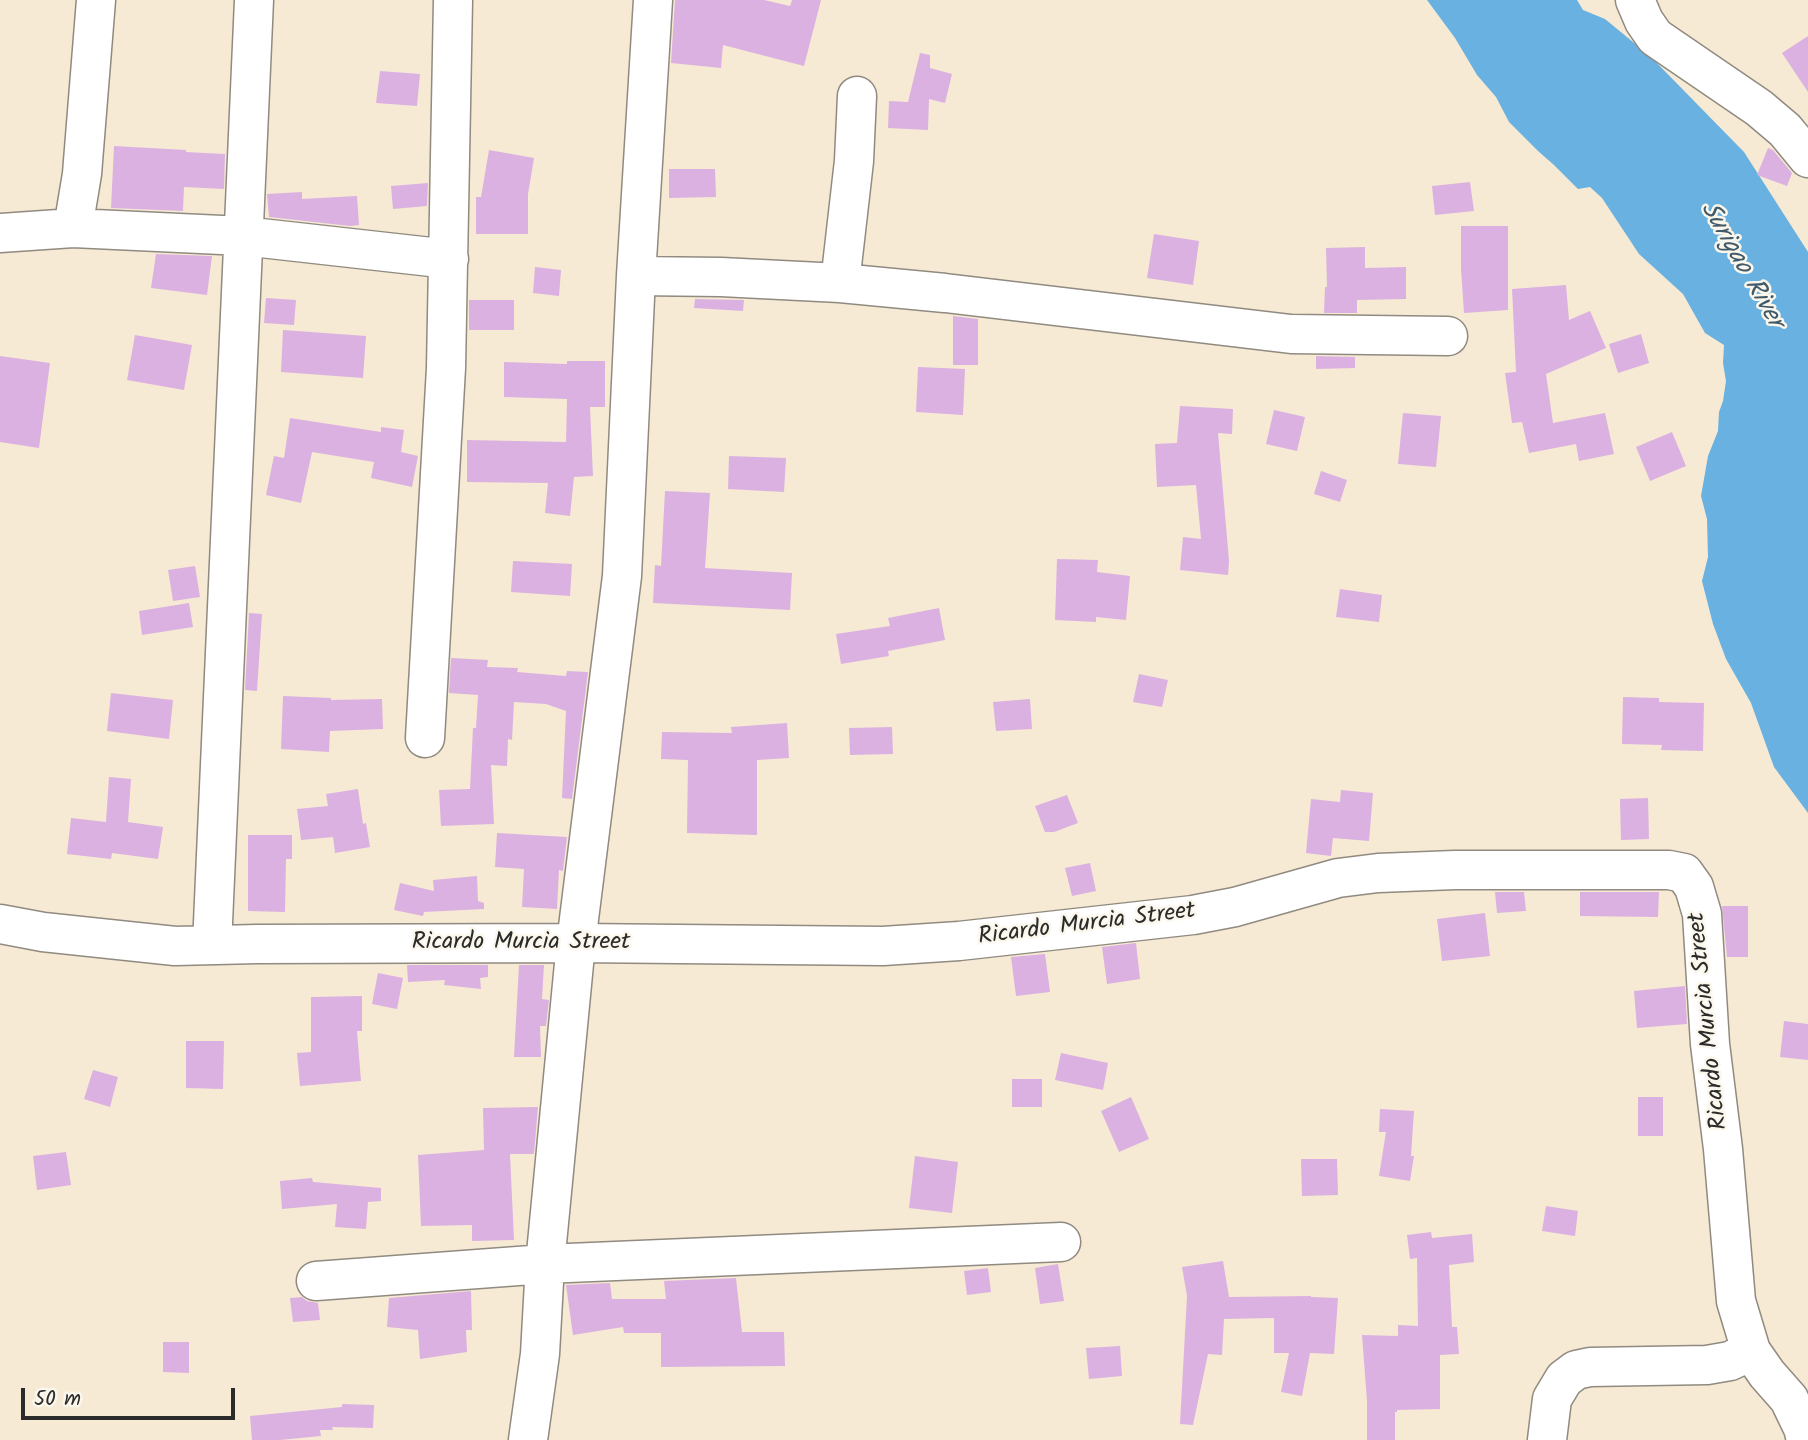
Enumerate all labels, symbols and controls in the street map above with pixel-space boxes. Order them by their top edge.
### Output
water label: Surigao River [1691,197,1789,335]
street label: Ricardo Murcia Street [977,898,1197,954]
street label: Ricardo Murcia Street [1684,911,1736,1131]
street label: Ricardo Murcia Street [412,930,630,958]
scale bar [24,1374,238,1418]
text: 50 m [34,1383,81,1416]

